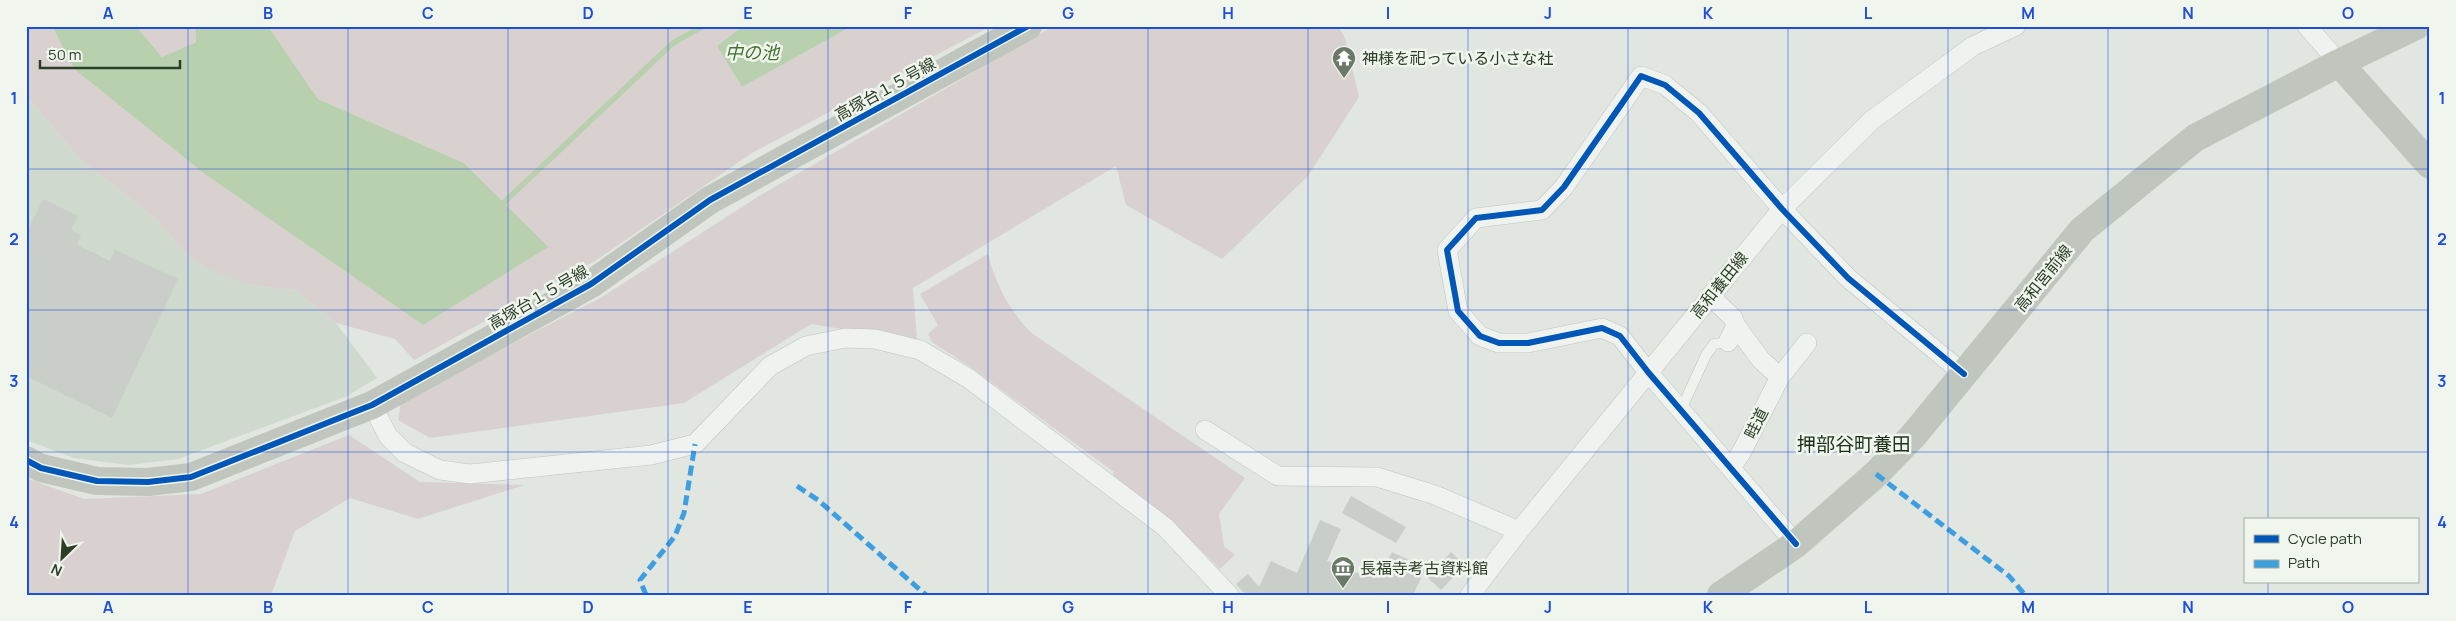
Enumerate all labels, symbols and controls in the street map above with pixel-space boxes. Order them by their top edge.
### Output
text: A [103,2,114,24]
text: B [263,2,273,24]
text: C [422,2,434,24]
text: D [582,2,594,24]
text: E [743,2,753,24]
text: F [904,2,913,24]
text: G [1062,2,1074,24]
text: H [1222,2,1234,24]
text: I [1386,2,1390,24]
text: J [1544,2,1552,24]
text: K [1703,2,1714,24]
text: L [1864,2,1873,24]
text: M [2021,2,2035,24]
text: N [2182,2,2194,24]
text: O [2342,2,2354,24]
scale bar [40,38,180,70]
water label: 中の池 [725,40,781,64]
text: 50 m [48,44,82,65]
temple icon: 神様を祀っている小さな社 [1331,45,1357,79]
place label: 神様を祀っている小さな社 [1362,47,1553,69]
street label: 高塚台１５号線 [831,52,939,126]
text: 1 [10,87,18,109]
text: 1 [2438,87,2446,109]
text: 2 [9,228,19,250]
text: 2 [2437,228,2447,250]
street label: 高和宮前線 [2009,240,2077,316]
street label: 高和養田線 [1685,247,1753,323]
street label: 高塚台１５号線 [484,259,592,335]
text: 3 [9,370,19,392]
text: 3 [2437,370,2447,392]
street label: 畦道 [1739,404,1773,442]
district label: 押部谷町養田 [1797,431,1911,457]
text: 4 [9,511,19,533]
text: 4 [2437,511,2447,533]
legend [2244,518,2418,584]
text: Cycle path [2288,528,2362,549]
north arrow [38,534,88,584]
text: Path [2288,552,2320,573]
museum icon: 長福寺考古資料館 [1330,555,1356,589]
place label: 長福寺考古資料館 [1360,557,1488,579]
text: N [48,559,65,581]
text: A [103,596,114,618]
text: B [263,596,273,618]
text: C [422,596,434,618]
text: D [582,596,594,618]
text: E [743,596,753,618]
text: F [904,596,913,618]
text: G [1062,596,1074,618]
text: H [1222,596,1234,618]
text: I [1386,596,1390,618]
text: J [1544,596,1552,618]
text: K [1703,596,1714,618]
text: L [1864,596,1873,618]
text: M [2021,596,2035,618]
text: N [2182,596,2194,618]
text: O [2342,596,2354,618]

